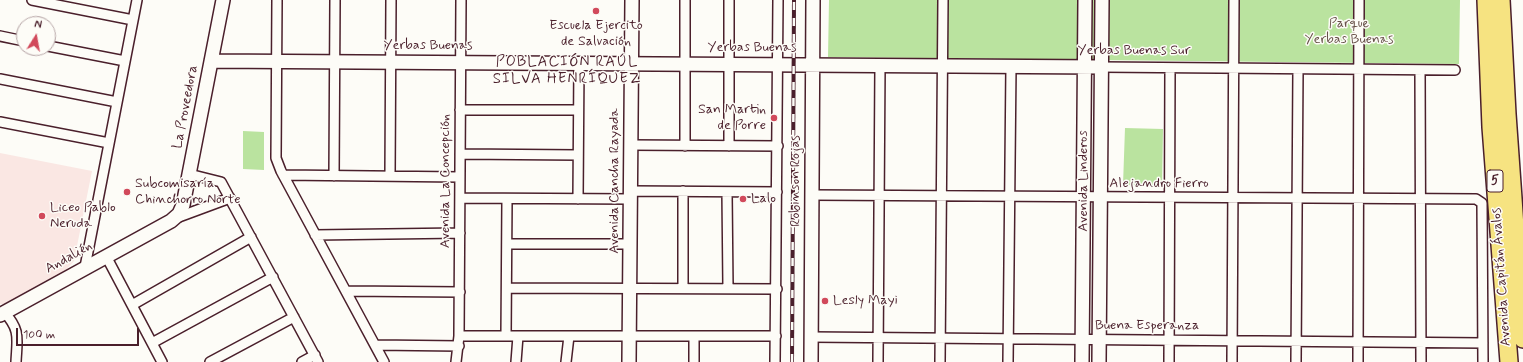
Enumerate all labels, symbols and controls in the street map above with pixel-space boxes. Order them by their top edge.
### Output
marker: Escuela Ejercito de Salvación [591,6,601,16]
north arrow [16,16,56,56]
park label: Parque Yerbas Buenas [1305,16,1393,48]
text: N [33,18,43,33]
place label: Escuela Ejercito de Salvación [549,18,643,50]
street label: Yerbas Buenas [384,38,472,54]
street label: Yerbas Buenas [708,40,796,56]
street label: Yerbas Buenas Sur [1078,43,1190,59]
district label: POBLACIÓN RAÚL SILVA HENRÍQUEZ [492,54,642,89]
street label: La Proveedora [170,64,202,150]
place label: San Martin de Porre [698,102,766,134]
street label: Avenida Cancha Rayada [607,108,623,254]
marker: San Martin de Porre [769,113,779,123]
street label: Avenida La Concepción [438,114,454,248]
street label: Avenida Linderos [1076,130,1092,232]
street label: Robinson Rojas [788,135,804,227]
road number: 5 [1487,170,1503,192]
place label: Subcomisaría Chinchorro Norte [135,176,241,208]
street label: Alejandro Fierro [1109,176,1209,192]
marker: Subcomisaría Chinchorro Norte [122,187,132,197]
place label: Lalo [751,191,776,207]
marker: Lalo [738,194,748,204]
place label: Liceo Pablo Neruda [50,200,116,232]
street label: Avenida Capitán Ávalos [1489,207,1515,347]
marker: Liceo Pablo Neruda [37,211,47,221]
street label: Andalién [42,238,96,278]
place label: Lesly Mayi [833,293,898,309]
marker: Lesly Mayi [820,296,830,306]
street label: Buena Esperanza [1095,318,1199,334]
scale bar [18,320,141,346]
text: 100 m [23,327,55,343]

